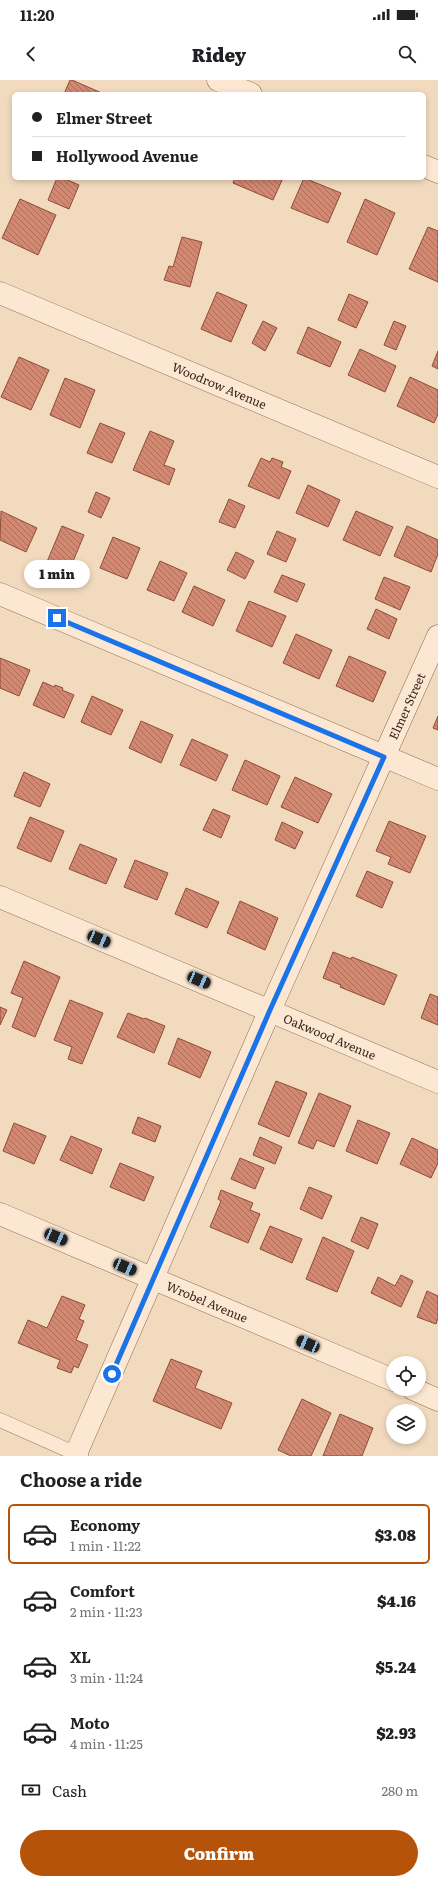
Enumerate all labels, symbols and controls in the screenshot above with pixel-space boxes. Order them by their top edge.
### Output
text: 11:20 [20,3,55,26]
text: Ridey [192,41,246,68]
icon: back [20,43,42,65]
icon: search [396,43,418,65]
text: Elmer Street [56,106,152,129]
text: Hollywood Avenue [56,144,198,167]
street label: Woodrow Avenue [169,357,269,413]
callout: 1 min [24,560,90,588]
text: 1 min [39,564,75,583]
route end [48,609,66,627]
street label: Elmer Street [384,669,430,742]
car [86,929,112,949]
car [186,970,212,990]
street label: Oakwood Avenue [281,1009,379,1064]
car [43,1227,69,1247]
car [112,1257,138,1277]
street label: Wrobel Avenue [164,1276,251,1327]
car [295,1334,321,1354]
map controls [386,1356,426,1444]
button: locate [386,1356,426,1396]
route start [103,1365,121,1383]
button: layers [386,1404,426,1444]
text: Choose a ride [20,1466,142,1493]
text: Economy [70,1513,140,1536]
icon: car [22,1516,58,1552]
text: $3.08 [375,1523,416,1546]
text: 1 min · 11:22 [70,1536,141,1555]
text: Comfort [70,1579,135,1602]
icon: car [22,1582,58,1618]
text: $4.16 [377,1589,416,1612]
text: 2 min · 11:23 [70,1602,143,1621]
text: XL [70,1645,91,1668]
icon: car [22,1648,58,1684]
text: $5.24 [376,1655,416,1678]
text: 3 min · 11:24 [70,1668,143,1687]
text: Moto [70,1711,110,1734]
icon: car [22,1714,58,1750]
text: $2.93 [376,1721,416,1744]
text: 4 min · 11:25 [70,1734,143,1753]
icon: cash [20,1779,42,1801]
text: Cash [52,1779,87,1802]
text: 280 m [382,1781,418,1800]
button: Confirm [20,1830,418,1876]

